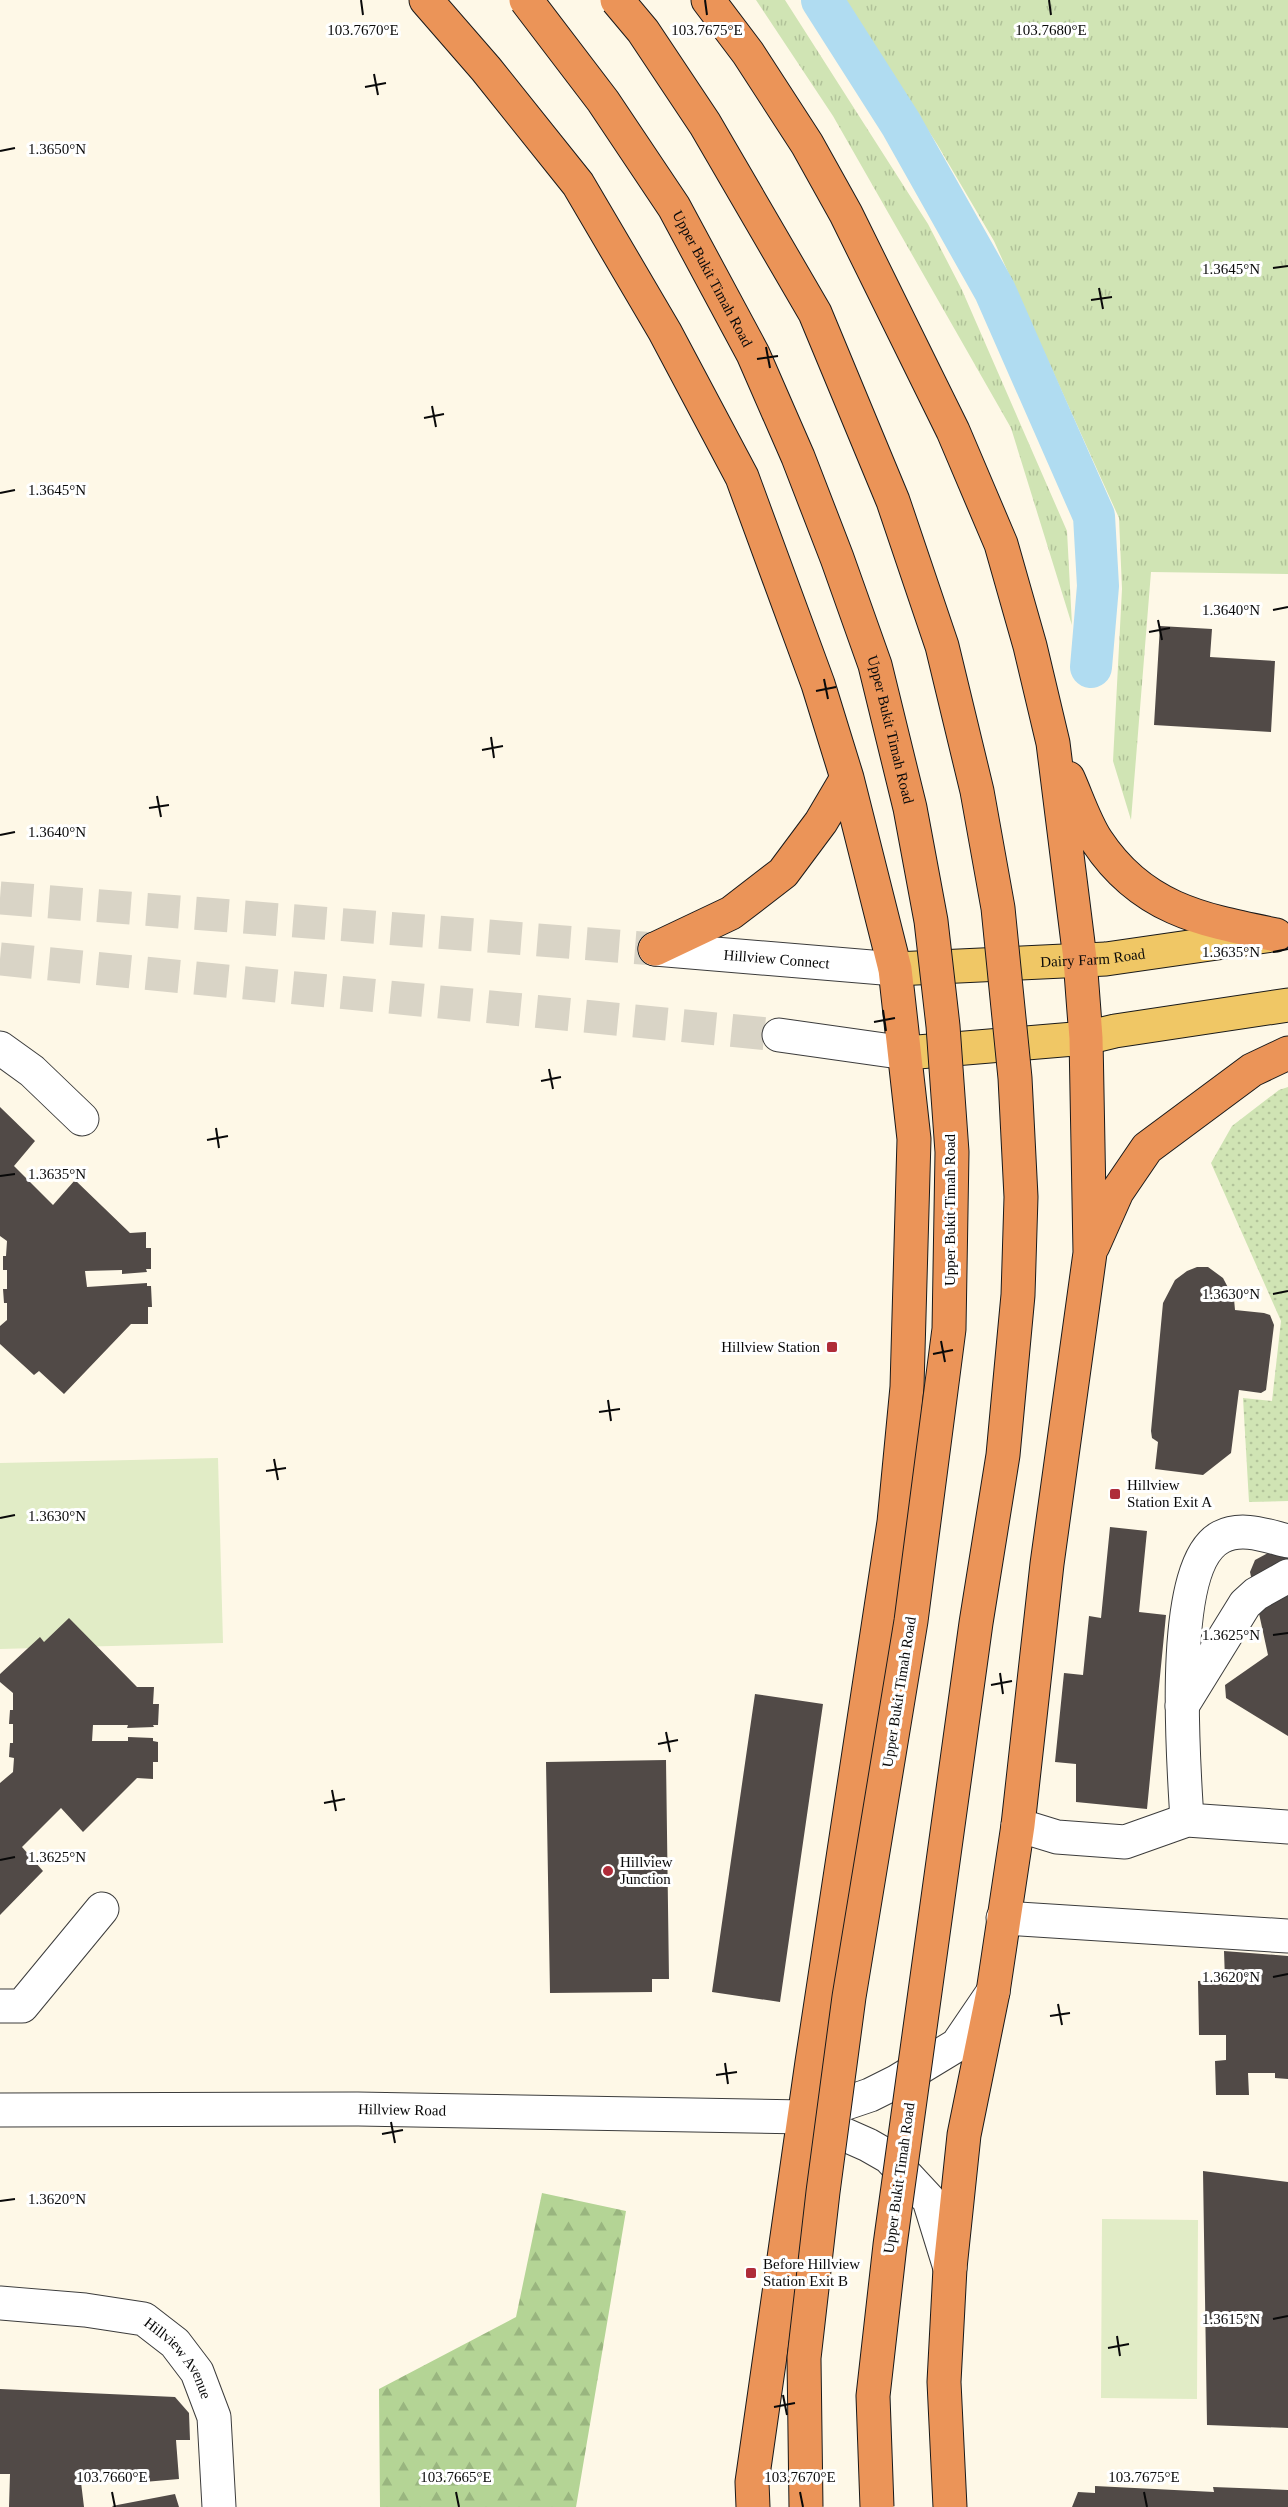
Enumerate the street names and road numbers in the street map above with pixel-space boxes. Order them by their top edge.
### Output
street label: Upper Bukit Timah Road [669,208,756,350]
street label: Upper Bukit Timah Road [864,653,917,806]
street label: Dairy Farm Road [1040,945,1147,970]
street label: Hillview Connect [723,947,831,972]
street label: Upper Bukit Timah Road [942,1133,958,1286]
street label: Upper Bukit Timah Road [879,1615,919,1768]
street label: Hillview Road [358,2101,447,2119]
street label: Upper Bukit Timah Road [880,2101,918,2254]
street label: Hillview Avenue [141,2314,214,2401]

